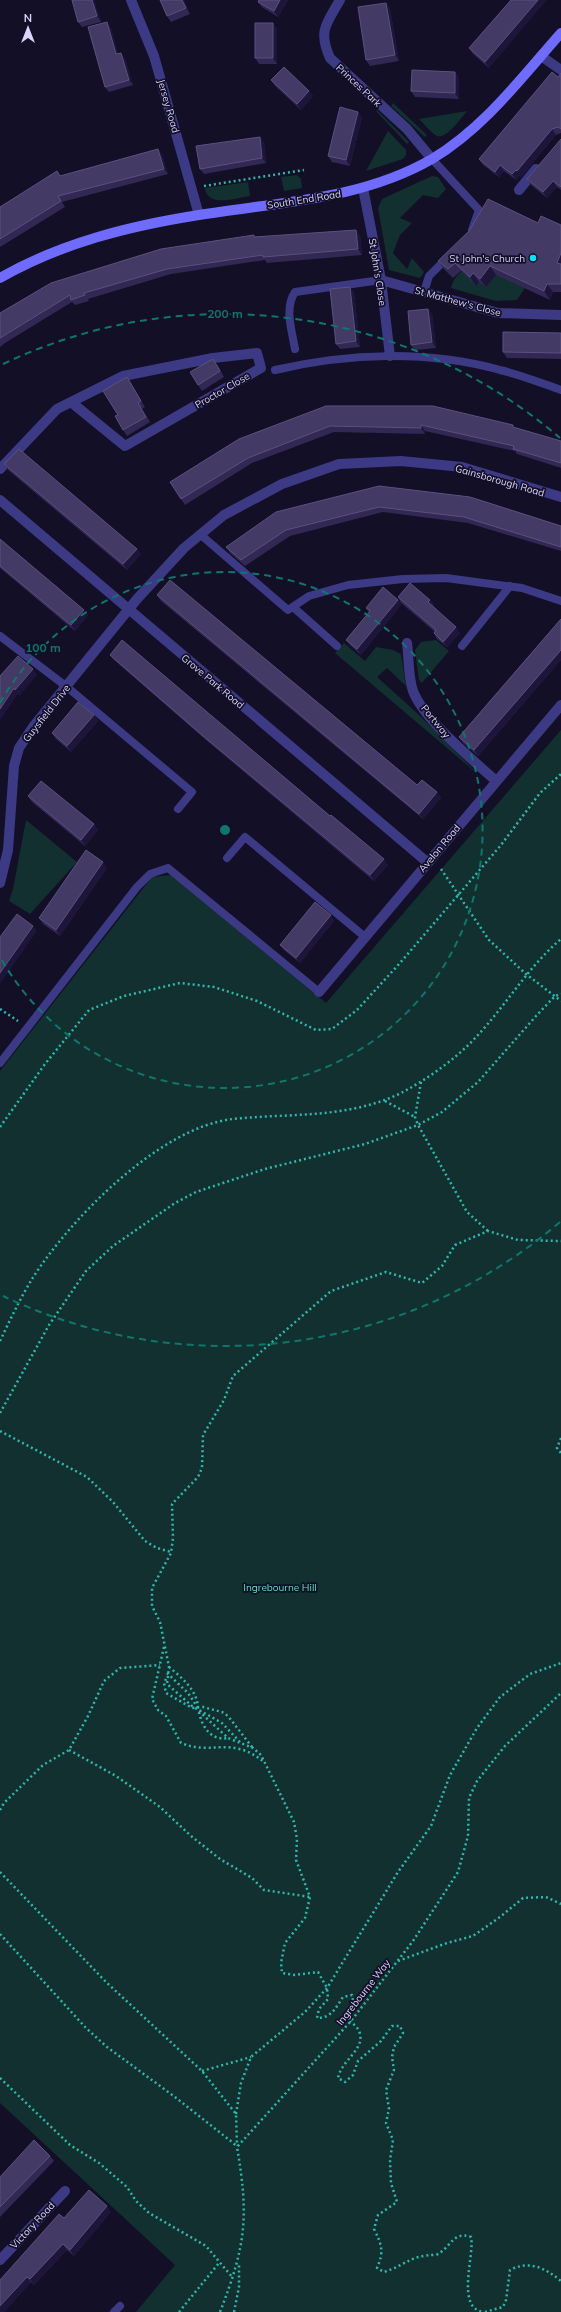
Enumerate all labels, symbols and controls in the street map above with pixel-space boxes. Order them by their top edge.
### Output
north arrow [8,8,48,48]
text: N [24,11,32,25]
street label: Princes Park [333,61,385,110]
street label: Jersey Road [155,78,182,134]
street label: South End Road [266,187,342,212]
street label: St John's Close [366,237,389,307]
place label: St John's Church [449,252,525,265]
marker: St John's Church [528,253,538,263]
street label: St Matthew's Close [413,284,502,319]
text: 200 m [207,306,243,321]
street label: Proctor Close [192,369,252,411]
street label: Gainsborough Road [454,462,546,499]
text: 100 m [25,640,61,655]
street label: Grove Park Road [179,651,247,711]
street label: Guysfield Drive [20,682,73,745]
street label: Portway [418,702,453,741]
street label: Avelon Road [415,822,463,875]
centre of rings [218,823,232,837]
park label: Ingrebourne Hill [243,1581,317,1594]
street label: Ingrebourne Way [334,1956,394,2028]
street label: Victory Road [7,2199,58,2252]

